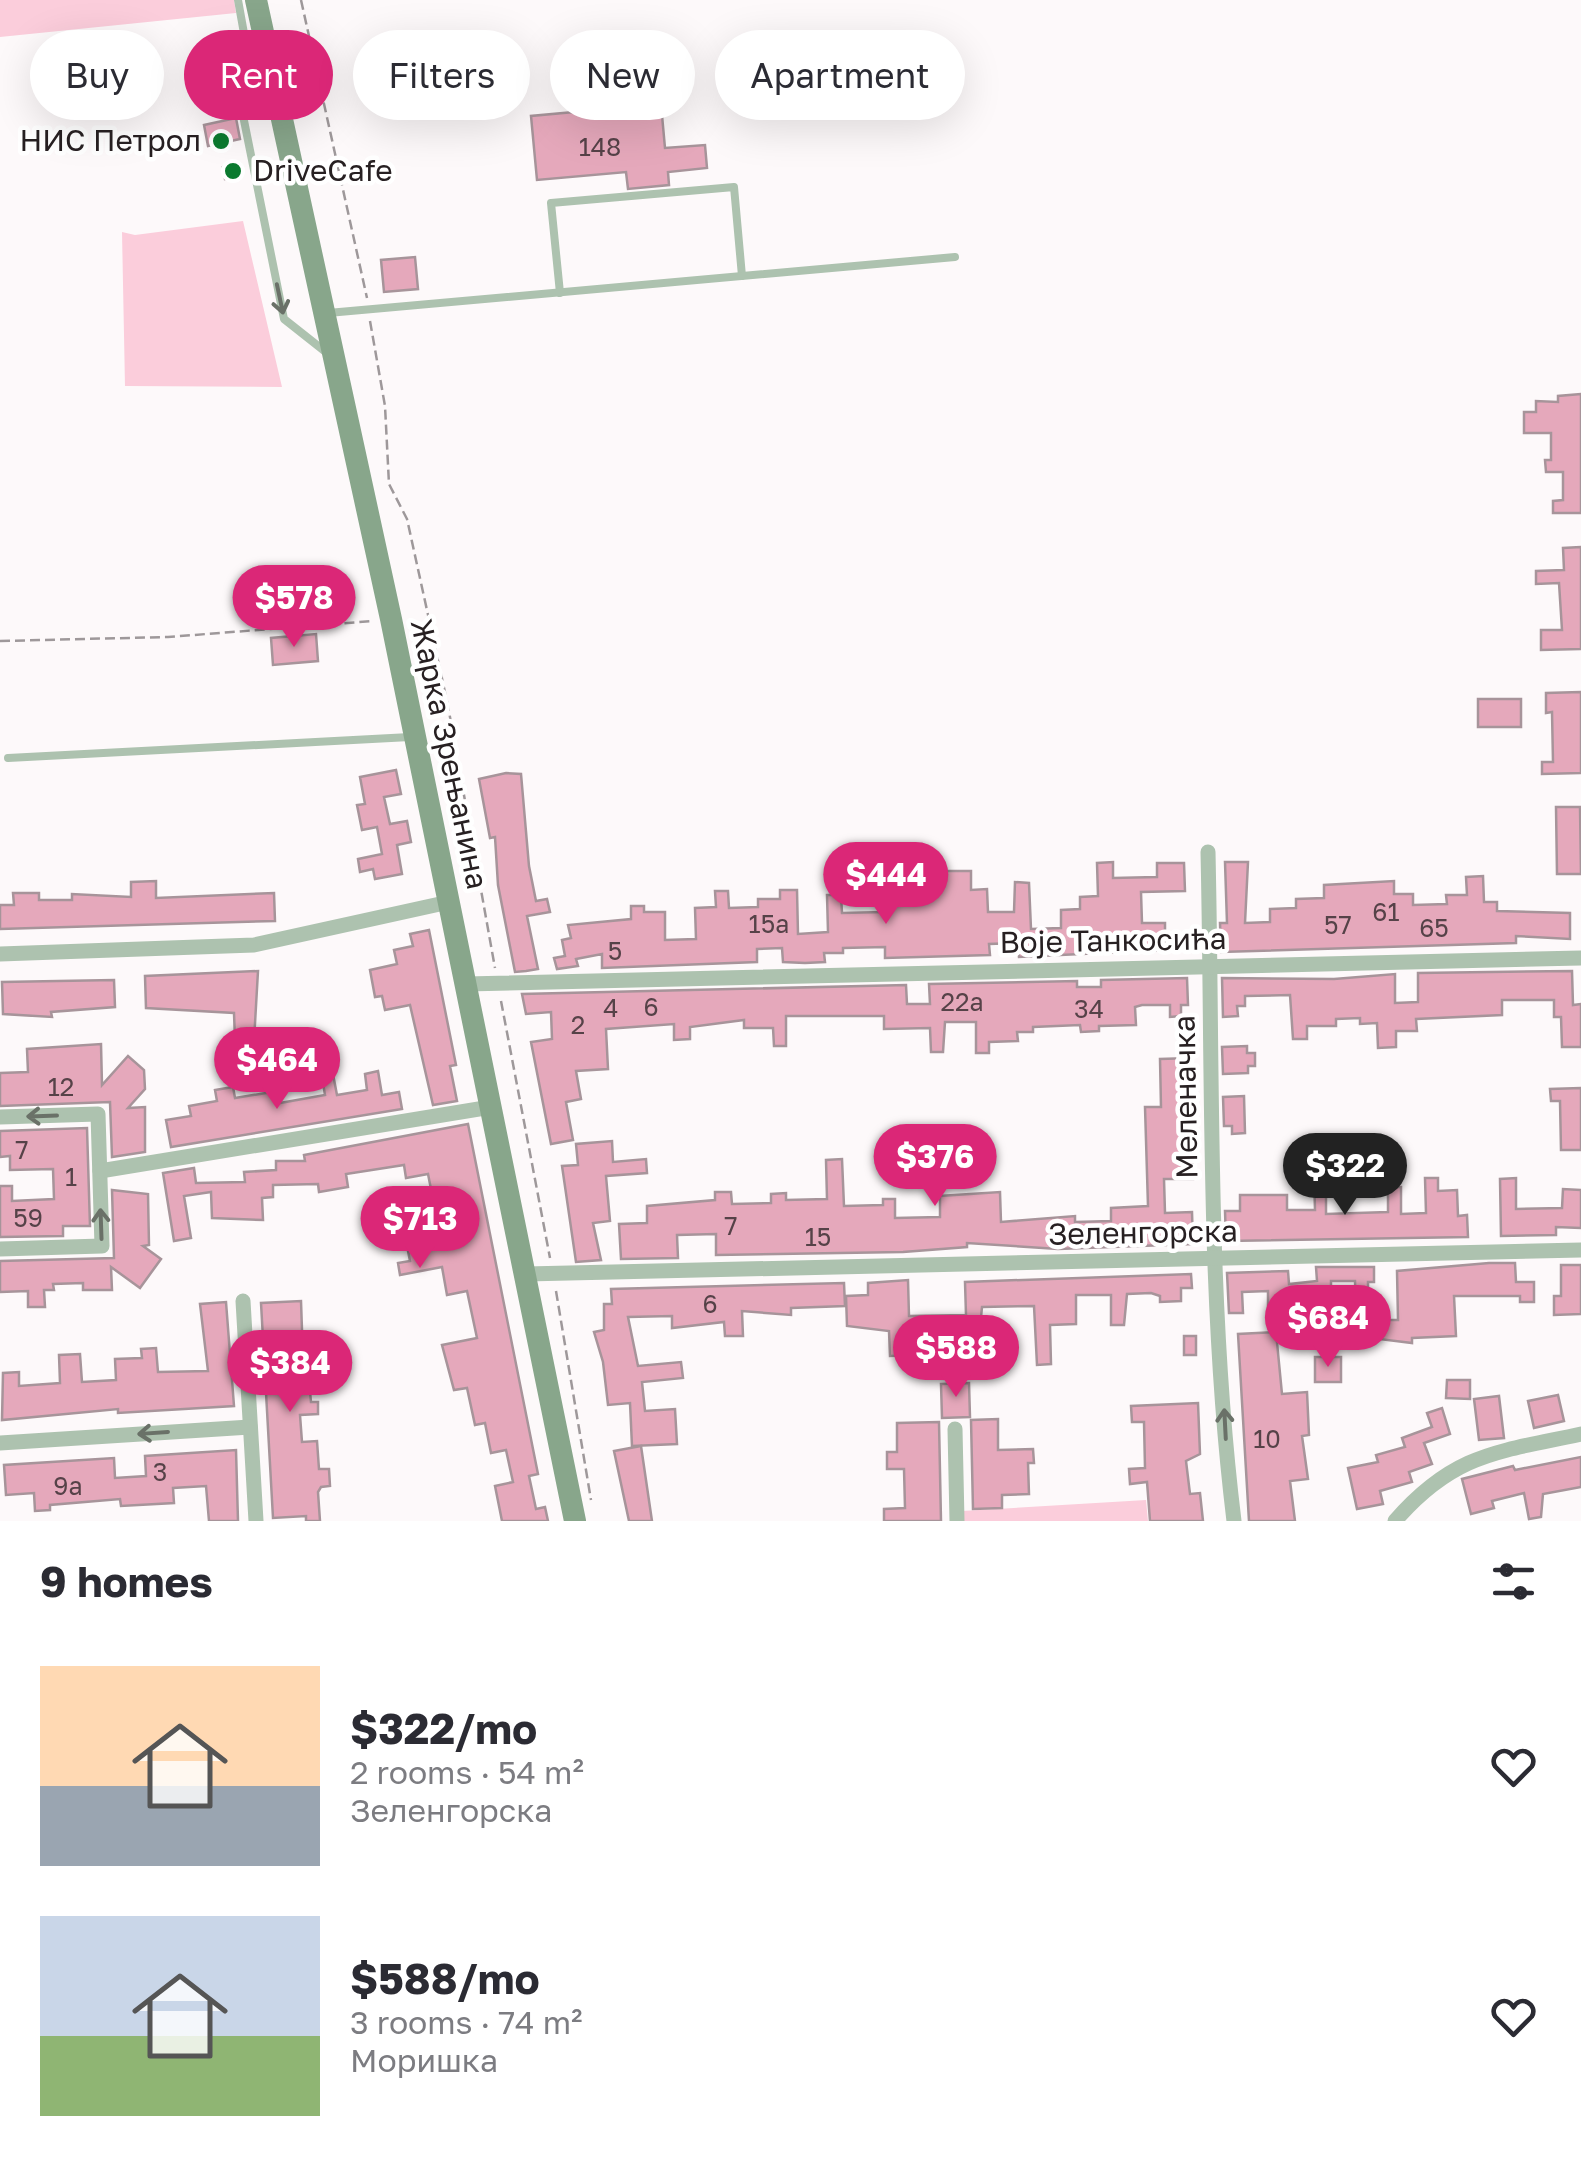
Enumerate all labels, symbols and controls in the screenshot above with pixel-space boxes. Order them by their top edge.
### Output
chip: Buy [30,30,164,120]
chip: Rent [184,30,333,120]
chip: Filters [353,30,530,120]
chip: New [550,30,695,120]
chip: Apartment [715,30,965,120]
place label: НИС Петрол [20,122,201,158]
marker: НИС Петрол [210,130,232,152]
house number: 148 [579,131,621,162]
place label: DriveCafe [253,152,393,188]
marker: DriveCafe [222,160,244,182]
one-way arrow [272,282,291,314]
pin: $578 [235,565,353,650]
text: $578 [255,578,333,616]
street label: Жарка Зрењанина [404,615,496,892]
pin: $444 [827,842,945,927]
text: $444 [845,855,927,893]
house number: 61 [1372,896,1400,927]
house number: 15a [749,908,789,939]
house number: 57 [1324,909,1352,940]
house number: 65 [1419,912,1449,943]
street label: Воје Танкосића [999,920,1227,960]
house number: 5 [608,935,622,966]
house number: 22a [940,986,984,1017]
house number: 6 [643,991,659,1022]
house number: 4 [603,992,619,1023]
house number: 34 [1074,993,1104,1024]
house number: 2 [571,1009,585,1040]
street label: Меленачка [1166,1015,1204,1179]
pin: $464 [218,1027,336,1112]
text: $464 [236,1040,318,1078]
house number: 12 [48,1071,74,1102]
one-way arrow [27,1106,59,1125]
pin: $376 [876,1124,994,1209]
pin: $322 [1286,1133,1404,1218]
house number: 7 [15,1134,29,1165]
text: $376 [896,1137,974,1175]
text: $322 [1305,1146,1385,1184]
house number: 1 [65,1161,77,1192]
pin: $713 [361,1186,479,1271]
text: $713 [383,1199,457,1237]
house number: 59 [13,1202,43,1233]
one-way arrow [92,1209,111,1241]
house number: 7 [724,1210,738,1241]
street label: Зеленгорска [1048,1212,1238,1252]
house number: 15 [805,1221,831,1252]
pin: $684 [1269,1285,1387,1370]
house number: 6 [702,1288,718,1319]
text: $684 [1287,1298,1369,1336]
pin: $588 [897,1315,1015,1400]
text: $588 [915,1328,997,1366]
pin: $384 [231,1330,349,1415]
text: $384 [249,1343,331,1381]
one-way arrow [1215,1408,1234,1441]
house number: 10 [1253,1423,1281,1454]
one-way arrow [138,1424,170,1443]
house number: 3 [153,1456,167,1487]
house number: 9a [53,1470,83,1501]
icon: filters [1486,1554,1541,1609]
text: 9 homes [40,1556,213,1606]
text: $322/mo [350,1703,537,1753]
icon: home [120,1706,240,1826]
icon: heart [1486,1739,1541,1794]
text: 2 rooms · 54 m² [350,1753,584,1791]
text: Зеленгорска [350,1791,552,1829]
text: $588/mo [350,1953,540,2003]
icon: home [120,1956,240,2076]
icon: heart [1486,1989,1541,2044]
text: 3 rooms · 74 m² [350,2003,582,2041]
text: Моришка [350,2041,498,2079]

